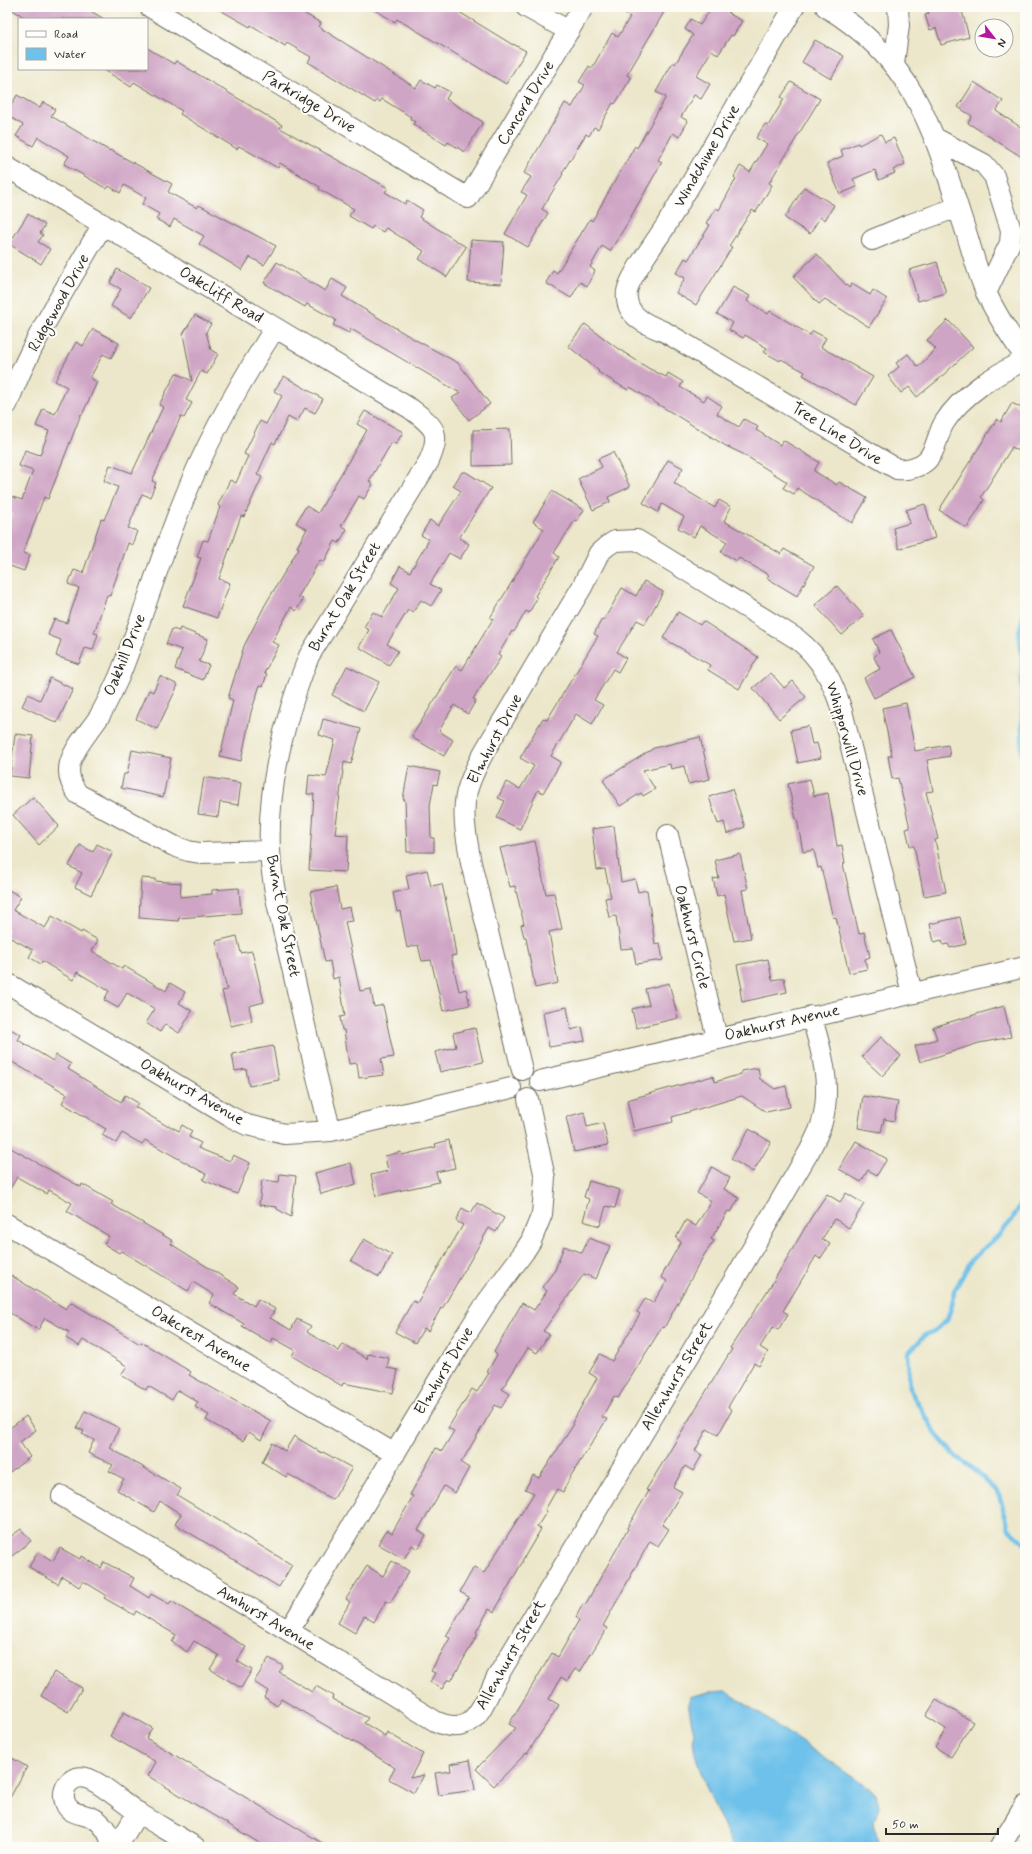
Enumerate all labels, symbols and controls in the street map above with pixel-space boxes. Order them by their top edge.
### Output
legend [18,18,148,70]
north arrow [974,18,1014,58]
text: Road [54,27,78,43]
text: N [994,36,1010,49]
text: Water [54,47,86,63]
street label: Concord Drive [492,57,560,149]
street label: Parkridge Drive [258,66,359,139]
street label: Windchime Drive [669,101,745,211]
street label: Ridgewood Drive [23,250,95,356]
street label: Oakcliff Road [175,262,267,328]
street label: Tree Line Drive [787,398,887,471]
street label: Burnt Oak Street [304,538,386,655]
street label: Oakhill Drive [99,611,151,699]
street label: Whipporwill Drive [821,679,873,799]
street label: Elmhurst Drive [462,690,528,788]
street label: Burnt Oak Street [261,853,305,979]
street label: Oakhurst Circle [669,883,715,991]
street label: Oakhurst Avenue [722,1000,842,1046]
street label: Oakhurst Avenue [136,1054,248,1130]
street label: Oakcrest Avenue [147,1301,255,1377]
street label: Allenhurst Street [636,1317,718,1434]
street label: Elmhurst Drive [409,1323,479,1419]
street label: Amhurst Avenue [213,1581,319,1656]
street label: Allenhurst Street [471,1596,551,1714]
scale bar [886,1810,998,1836]
text: 50 m [892,1817,919,1833]

